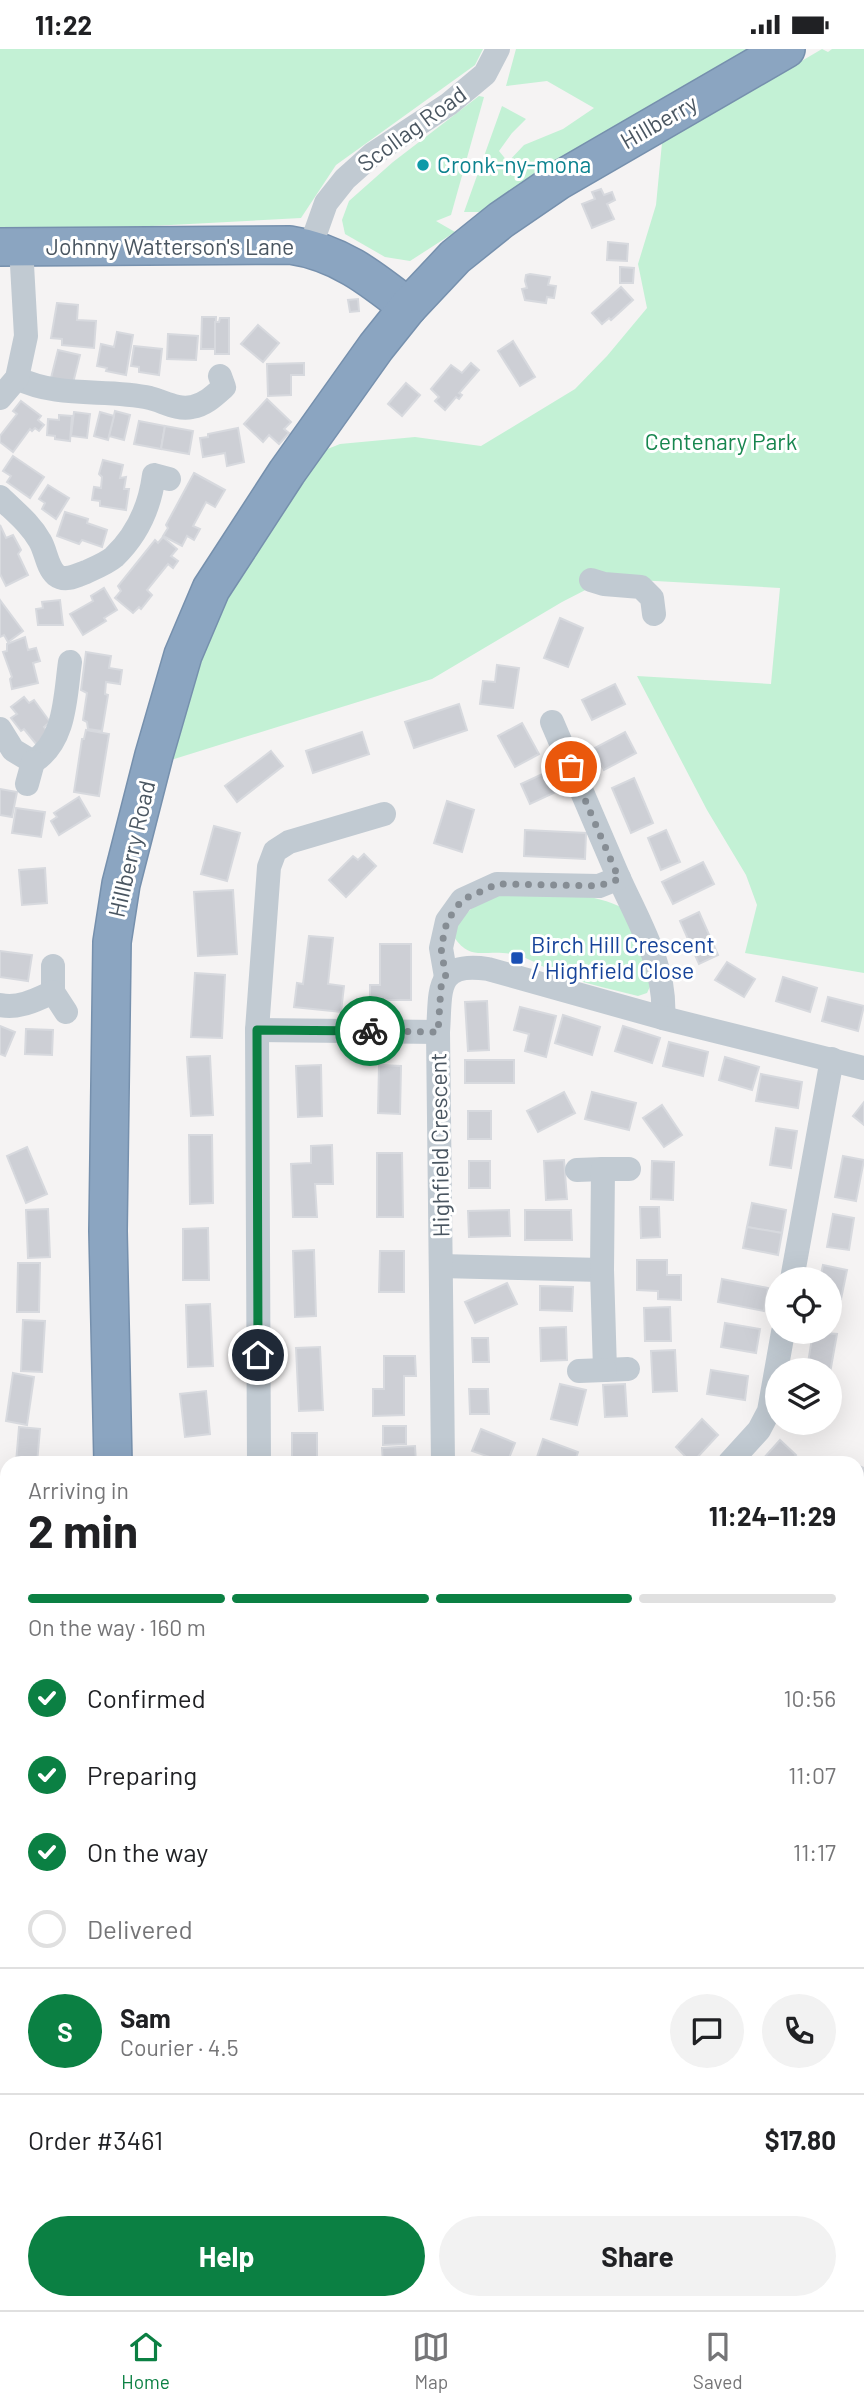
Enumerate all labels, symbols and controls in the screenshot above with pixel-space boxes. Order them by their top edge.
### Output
text: 11:22 [35,9,92,40]
street label: Scollag Road [351,79,471,177]
street label: Hillberry [615,88,702,154]
place label: Cronk-ny-mona [437,150,591,178]
marker: Cronk-ny-mona [415,157,431,173]
street label: Johnny Watterson's Lane [46,232,294,260]
park label: Centenary Park [645,427,797,455]
pin [541,737,601,797]
icon: bag [552,748,590,786]
street label: Hillberry Road [102,778,160,920]
place label: Birch Hill Crescent / Highfield Close [531,930,715,984]
marker: Birch Hill Crescent / Highfield Close [509,950,525,966]
courier [335,996,405,1066]
icon: bike [351,1012,389,1050]
street label: Highfield Crescent [423,1052,455,1238]
map controls [765,1267,842,1435]
button: locate [765,1267,842,1344]
pin [228,1325,288,1385]
icon: home [239,1336,277,1374]
button: layers [765,1358,842,1435]
text: Arriving in [28,1476,129,1504]
text: 11:24–11:29 [709,1500,836,1531]
text: 2 min [28,1502,138,1557]
text: On the way · 160 m [28,1613,206,1641]
icon: check [28,1679,66,1717]
text: Confirmed [87,1682,206,1713]
text: 10:56 [783,1684,836,1712]
icon: check [28,1756,66,1794]
text: Preparing [87,1759,197,1790]
text: 11:07 [788,1761,836,1789]
icon: check [28,1833,66,1871]
text: On the way [87,1836,208,1867]
text: 11:17 [793,1838,836,1866]
text: Delivered [87,1913,193,1944]
button: chat [670,1994,744,2068]
button: phone [762,1994,836,2068]
text: Sam [120,2002,171,2033]
text: S [57,2016,73,2047]
text: Courier · 4.5 [120,2033,239,2061]
text: Order #3461 [28,2124,163,2155]
text: $17.80 [765,2124,836,2155]
button: Help [28,2216,425,2296]
button: Share [439,2216,836,2296]
tab: Home [121,2328,170,2393]
tab: Map [412,2328,450,2393]
tab: Saved [693,2328,743,2393]

